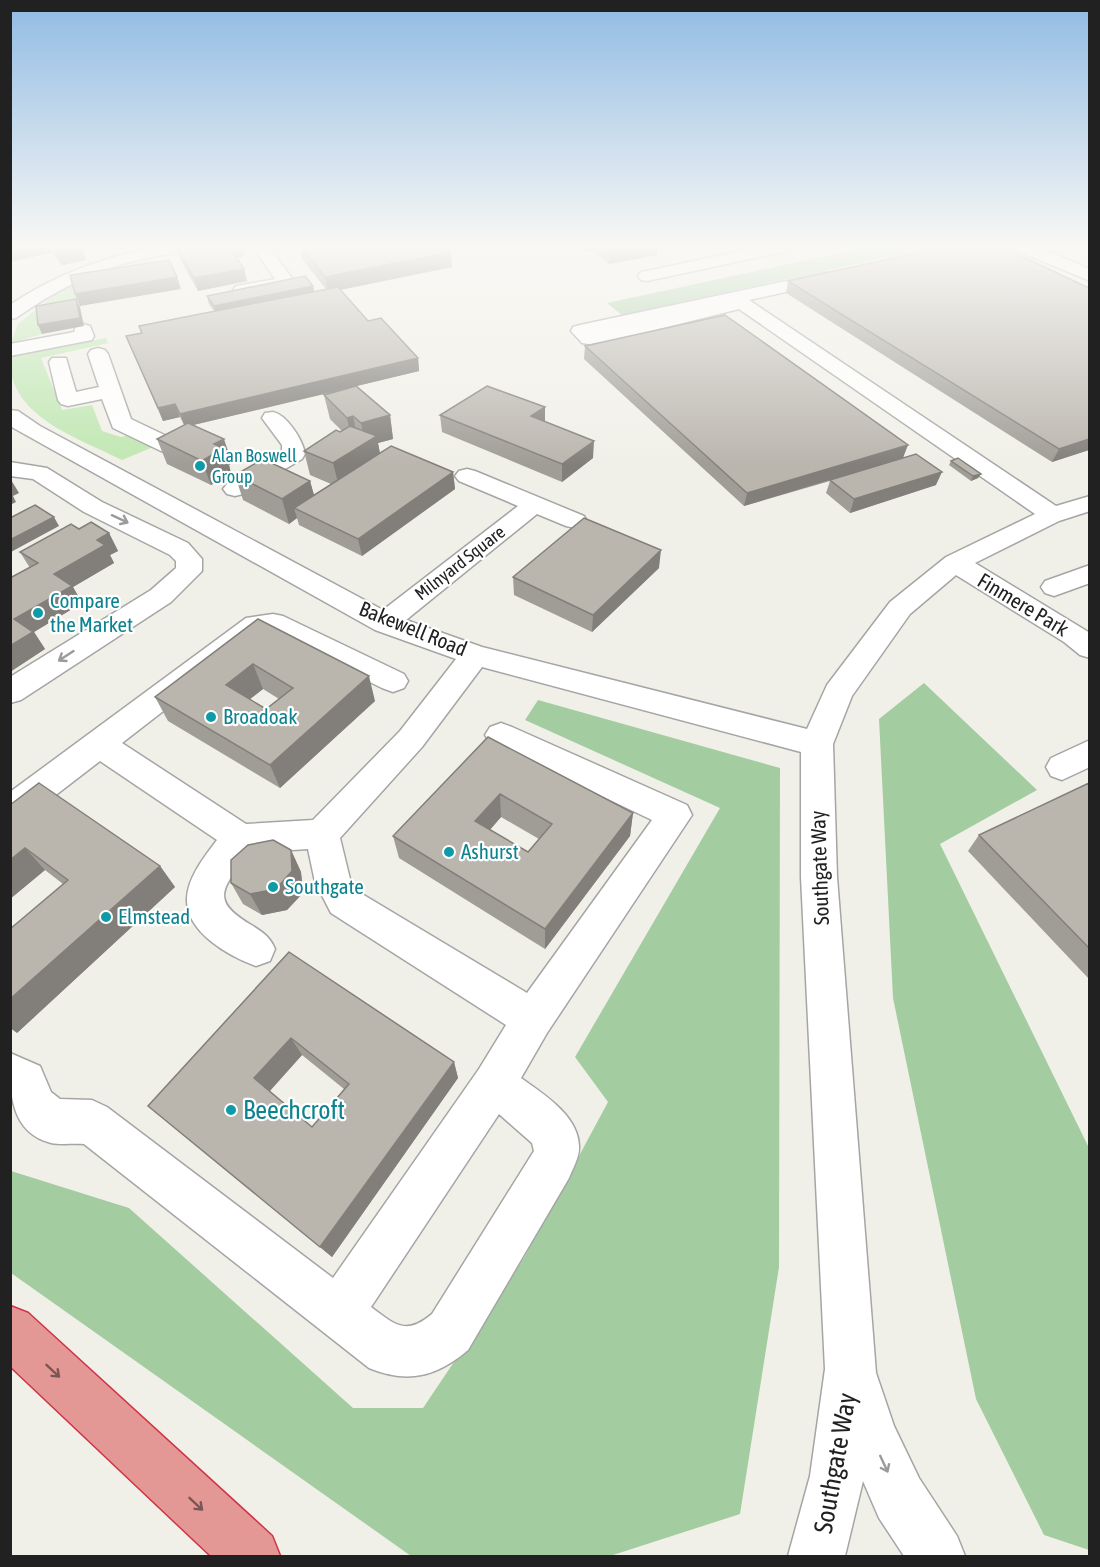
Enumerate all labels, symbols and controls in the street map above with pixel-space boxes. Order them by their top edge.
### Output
place label: Alan Boswell Group [212,445,297,487]
marker: Alan Boswell Group [193,459,207,473]
one-way arrow [110,514,128,525]
street label: Milnyard Square [411,521,509,604]
street label: Finmere Park [974,568,1073,641]
place label: Compare the Market [50,588,133,636]
street label: Bakewell Road [356,596,471,661]
marker: Compare the Market [31,606,45,620]
one-way arrow [58,651,75,663]
place label: Broadoak [223,704,298,728]
marker: Broadoak [204,710,218,724]
street label: Southgate Way [805,810,833,926]
place label: Ashurst [461,839,519,863]
marker: Ashurst [442,845,456,859]
place label: Southgate [285,874,364,898]
marker: Southgate [266,880,280,894]
place label: Elmstead [118,904,190,928]
marker: Elmstead [99,910,113,924]
place label: Beechcroft [243,1095,345,1125]
marker: Beechcroft [224,1103,238,1117]
one-way arrow [46,1364,61,1379]
street label: Southgate Way [808,1390,862,1536]
one-way arrow [878,1454,890,1472]
one-way arrow [188,1497,203,1511]

